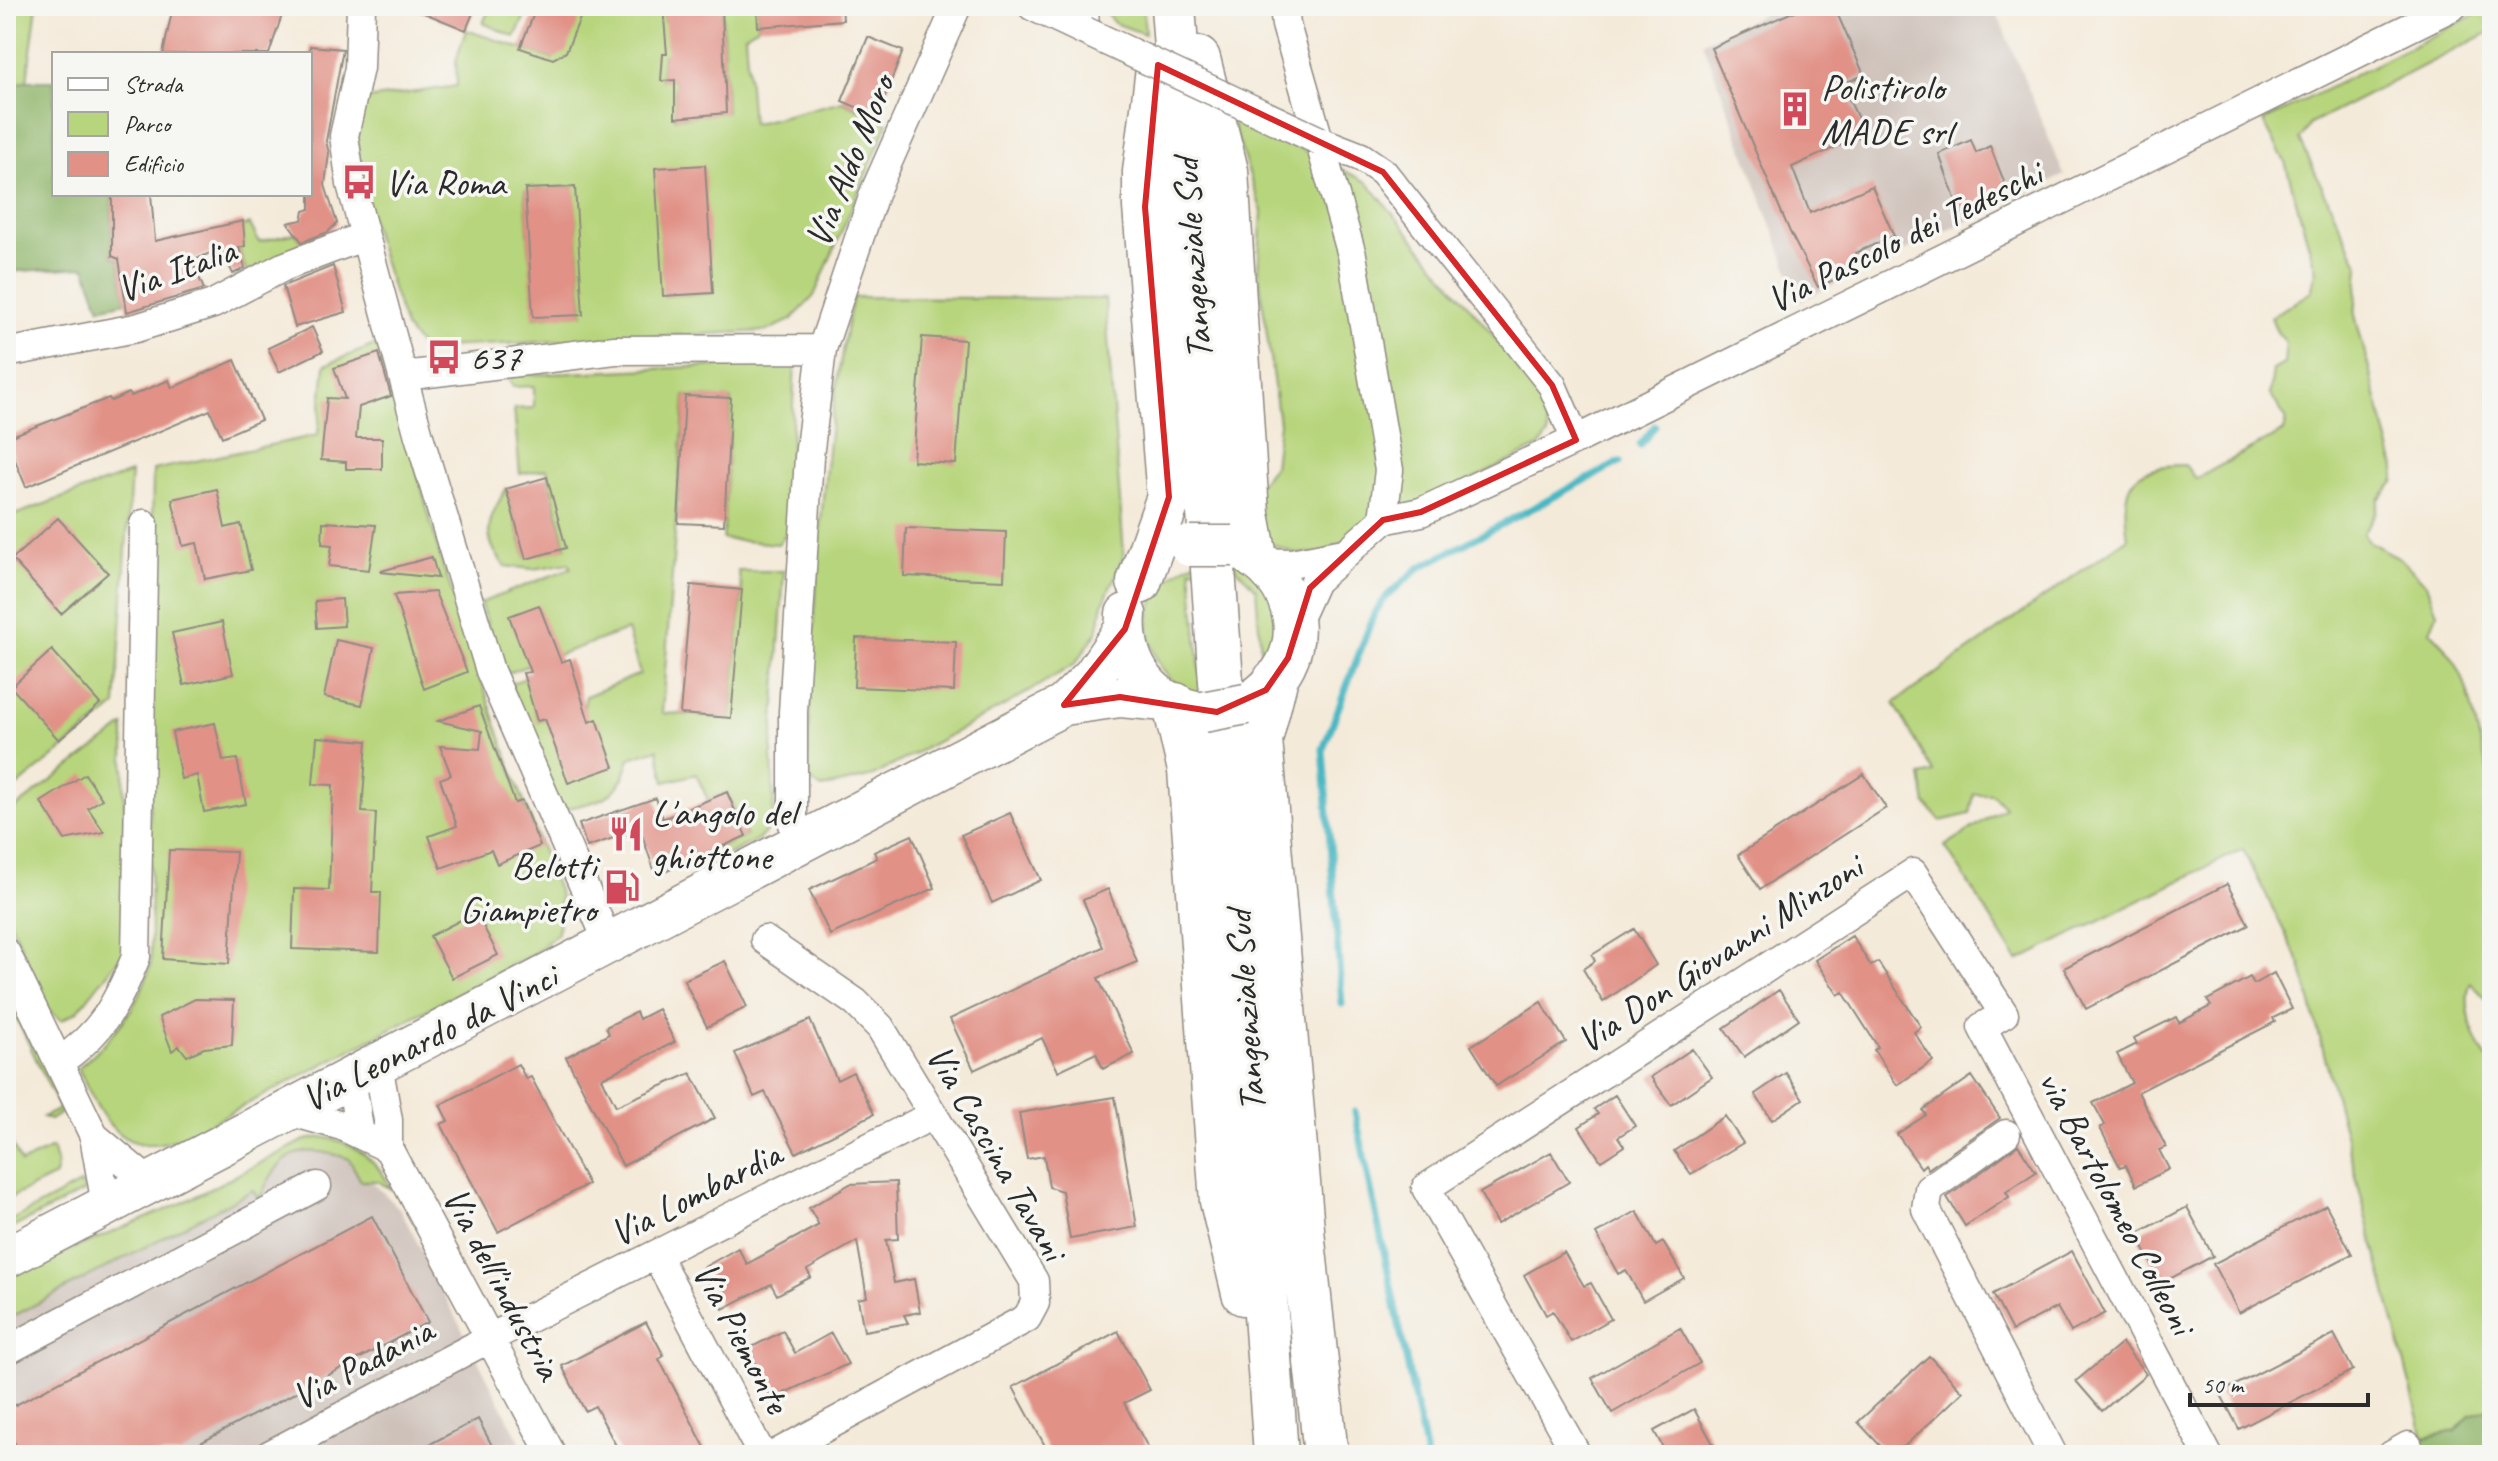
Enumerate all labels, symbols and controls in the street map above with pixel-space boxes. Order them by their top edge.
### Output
legend [52,52,312,196]
place label: Polistirolo MADE srl [1821,64,1958,155]
street label: Via Aldo Moro [794,65,907,254]
text: Strada [124,69,184,99]
building icon: Polistirolo MADE srl [1776,90,1814,128]
text: Parco [124,109,173,139]
street label: Via Pascolo dei Tedeschi [1759,148,2053,323]
text: Edificio [124,149,185,179]
street label: Tangenziale Sud [1162,152,1223,361]
place label: Via Roma [385,159,508,206]
bus stop icon: Via Roma [340,163,378,201]
street label: Via Italia [110,225,244,313]
place label: 637 [470,334,523,381]
bus stop icon: 637 [425,338,463,376]
place label: L'angolo del ghiottone [652,789,803,880]
restaurant icon: L'angolo del ghiottone [607,815,645,853]
street label: Via Don Giovanni Minzoni [1568,841,1874,1063]
place label: Belotti Giampietro [460,842,601,933]
fuel station icon: Belotti Giampietro [603,868,641,906]
street label: Tangenziale Sud [1215,904,1276,1113]
street label: Via Leonardo da Vinci [294,951,569,1122]
street label: Via Cascina Tavani [916,1036,1079,1272]
street label: via Bartolomeo Colleoni [2027,1062,2208,1345]
street label: Via Lombardia [602,1129,792,1256]
street label: Via dell'industria [432,1179,574,1389]
street label: Via Piemonte [682,1254,802,1423]
street label: Via Padania [284,1305,444,1420]
scale bar [2190,1357,2368,1407]
text: 50 m [2202,1370,2245,1400]

